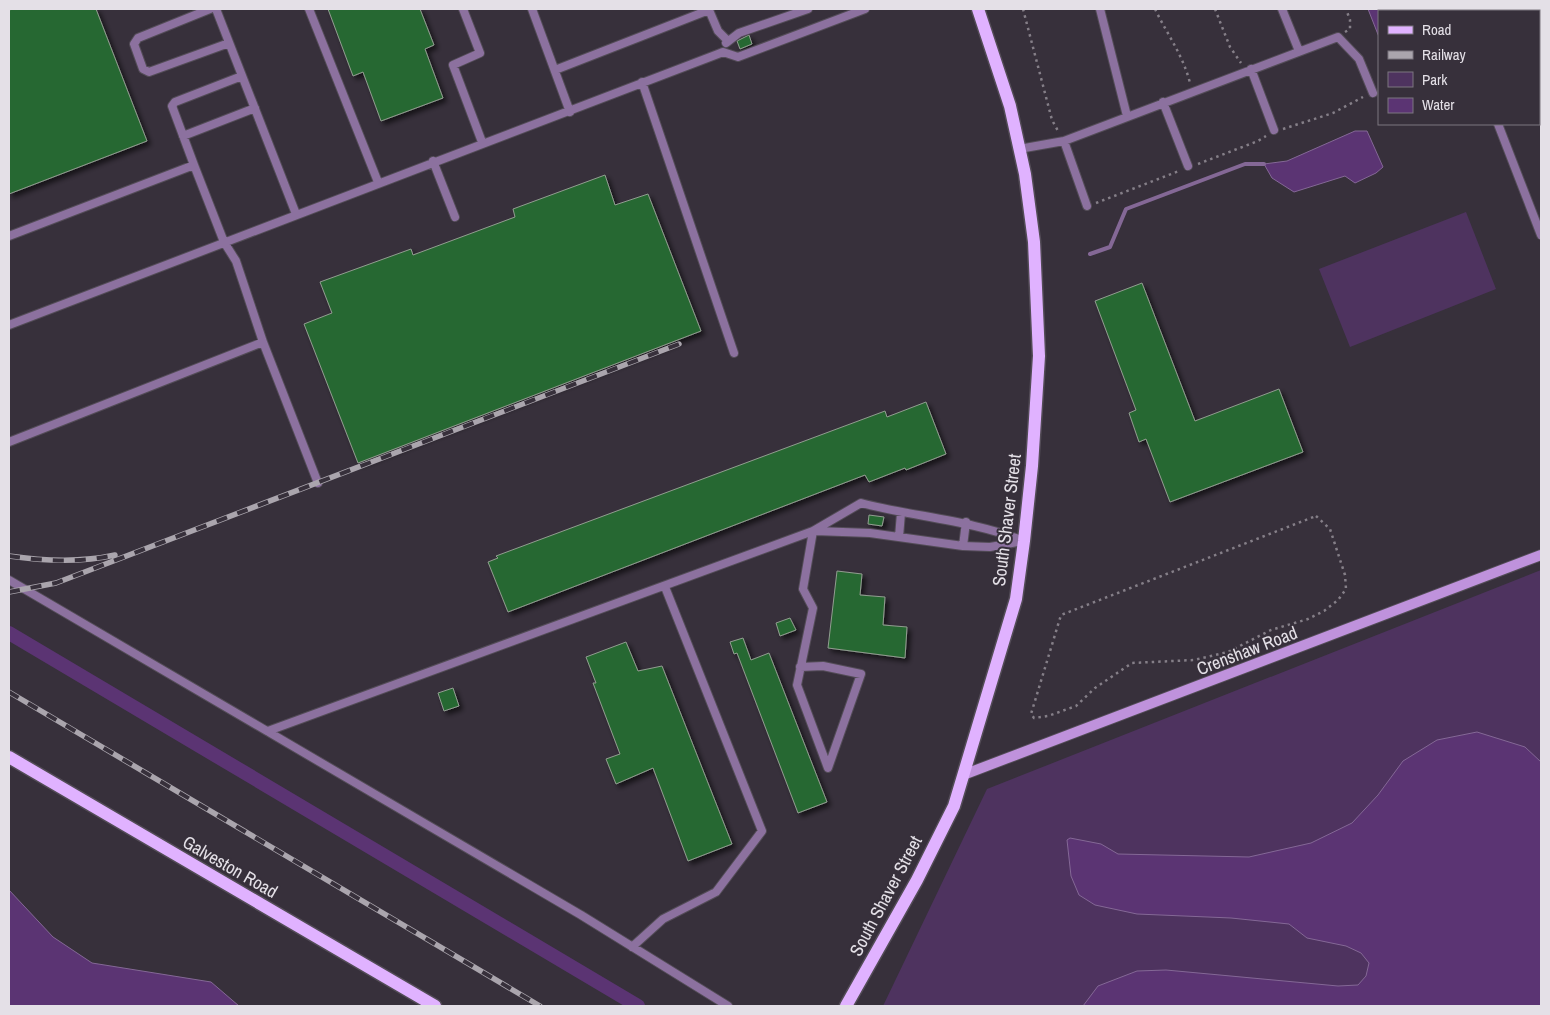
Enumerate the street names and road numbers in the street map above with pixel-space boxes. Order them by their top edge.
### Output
street label: South Shaver Street [986,452,1027,587]
street label: Crenshaw Road [1193,620,1301,681]
street label: Galveston Road [178,829,282,904]
street label: South Shaver Street [843,831,928,960]

